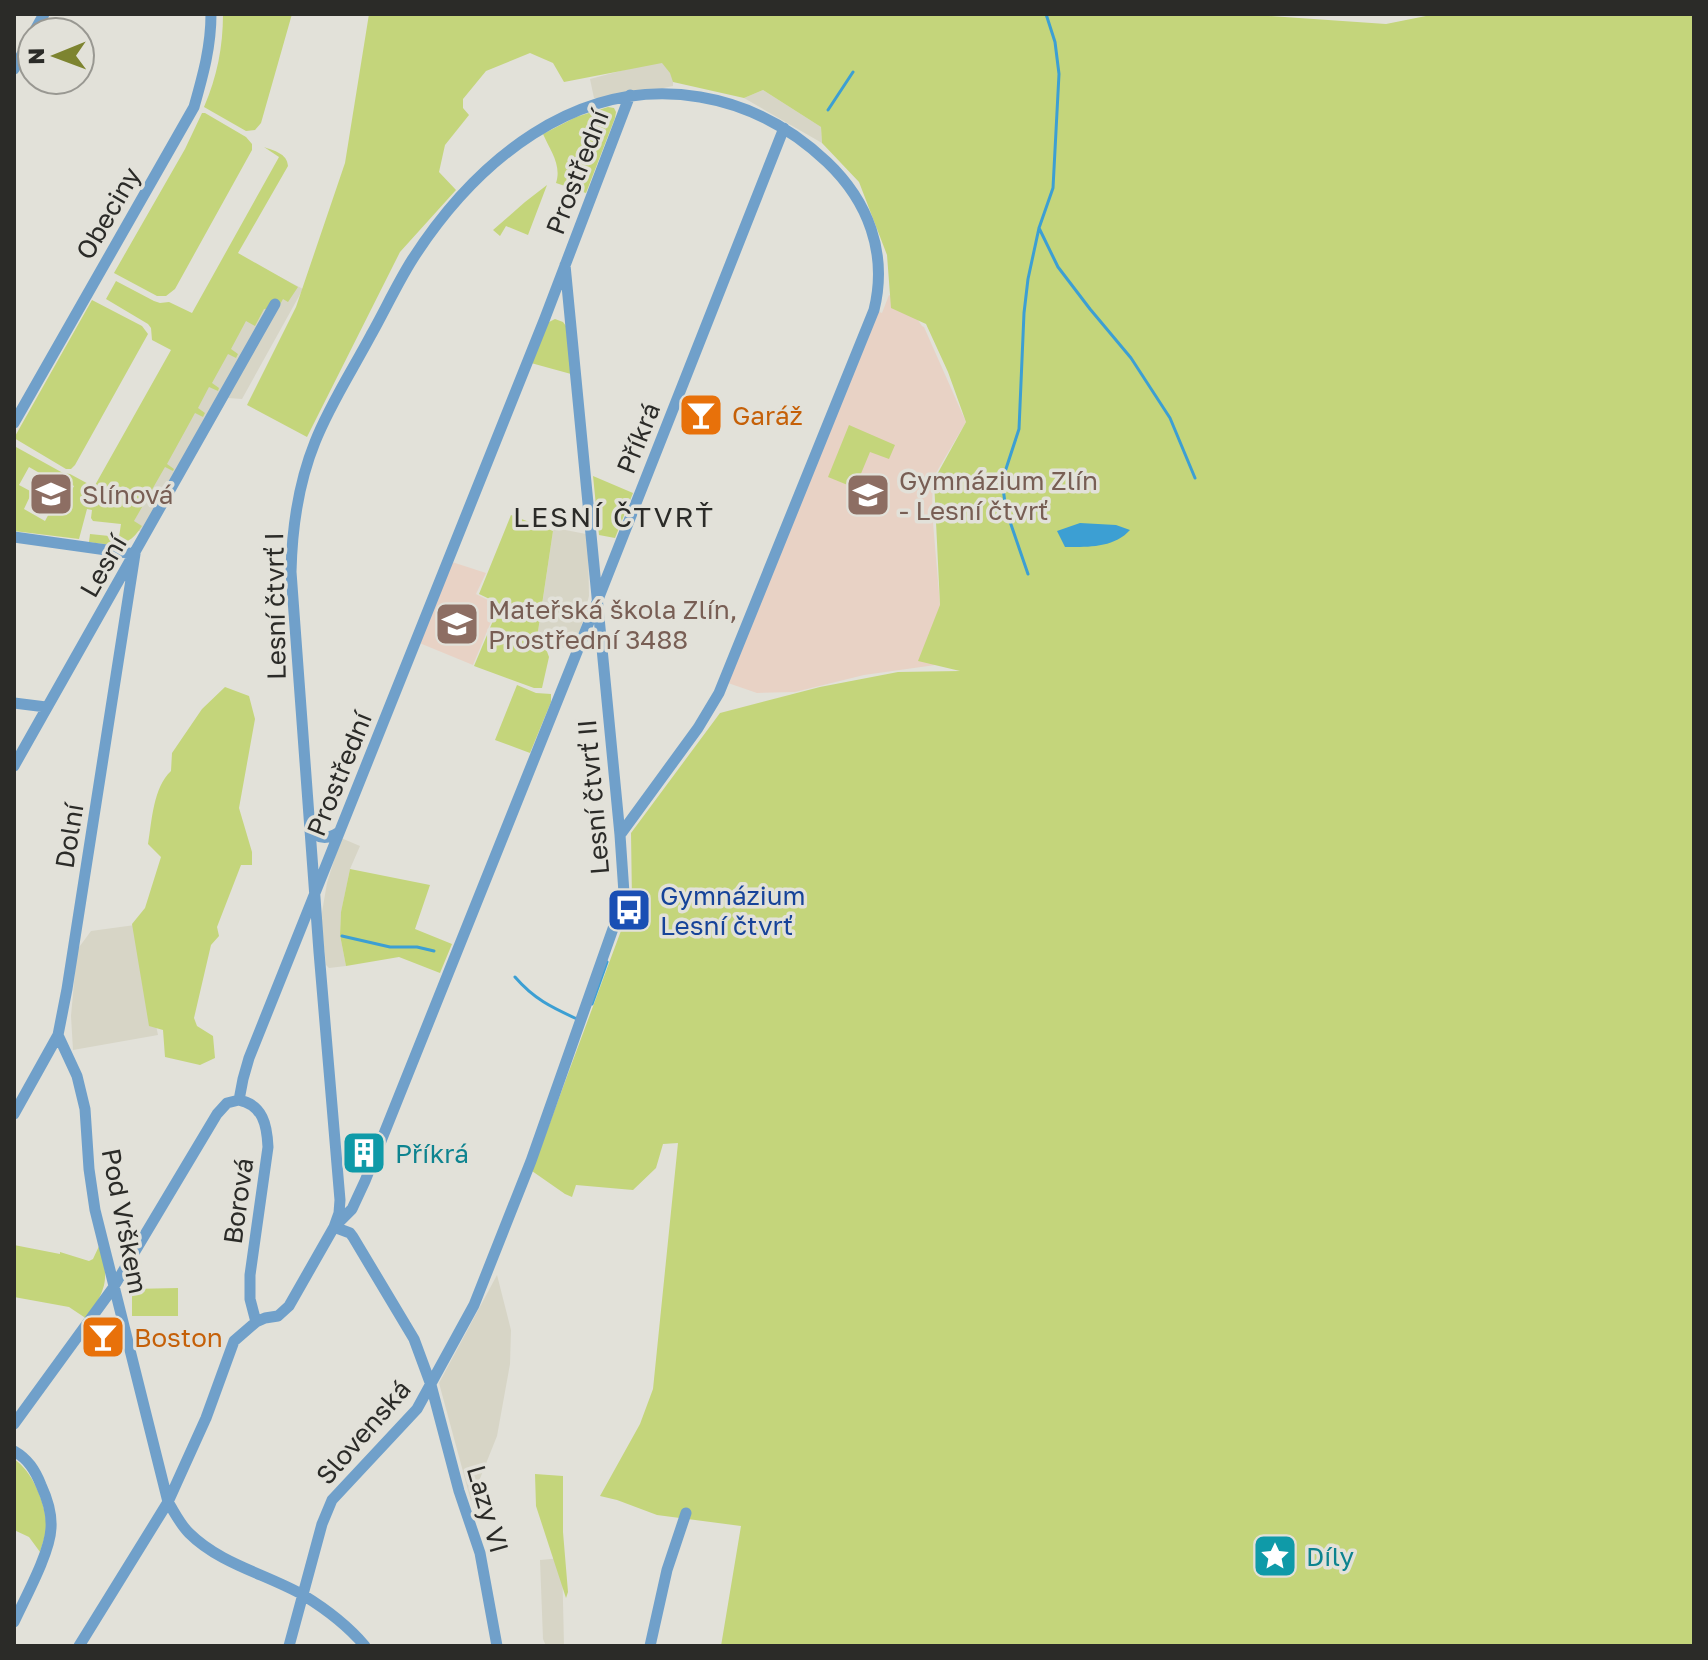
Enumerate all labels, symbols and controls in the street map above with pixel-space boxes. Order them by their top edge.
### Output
north arrow [16,16,96,96]
text: N [22,48,49,65]
street label: Prostřední [539,103,616,239]
street label: Obeciny [69,161,147,265]
bar icon: Garáž [677,391,725,439]
street label: Příkrá [610,398,666,478]
place label: Garáž [732,400,803,431]
place label: Gymnázium Zlín - Lesní čtvrť [899,465,1098,526]
school or university icon: Slínová [27,470,75,518]
school or university icon: Gymnázium Zlín - Lesní čtvrť [844,471,892,519]
place label: Slínová [82,479,173,510]
district label: LESNÍ ČTVRŤ [513,500,715,533]
street label: Lesní [73,528,134,602]
street label: Lesní čtvrť I [258,532,292,680]
place label: Mateřská škola Zlín, Prostřední 3488 [488,594,738,655]
school or university icon: Mateřská škola Zlín, Prostřední 3488 [433,600,481,648]
street label: Prostřední [300,706,379,840]
street label: Lesní čtvrť II [571,718,615,876]
street label: Dolní [49,799,90,871]
place label: Gymnázium Lesní čtvrť [660,880,806,941]
bus stop icon: Gymnázium Lesní čtvrť [605,886,653,934]
building icon: Příkrá [340,1129,388,1177]
place label: Příkrá [395,1138,469,1169]
street label: Pod Vrškem [96,1146,154,1296]
street label: Borová [217,1156,259,1246]
bar icon: Boston [79,1313,127,1361]
place label: Boston [134,1322,223,1353]
street label: Slovenská [309,1374,417,1490]
street label: Lazy VI [461,1462,515,1556]
place icon: Díly [1251,1532,1299,1580]
place label: Díly [1306,1541,1354,1572]

